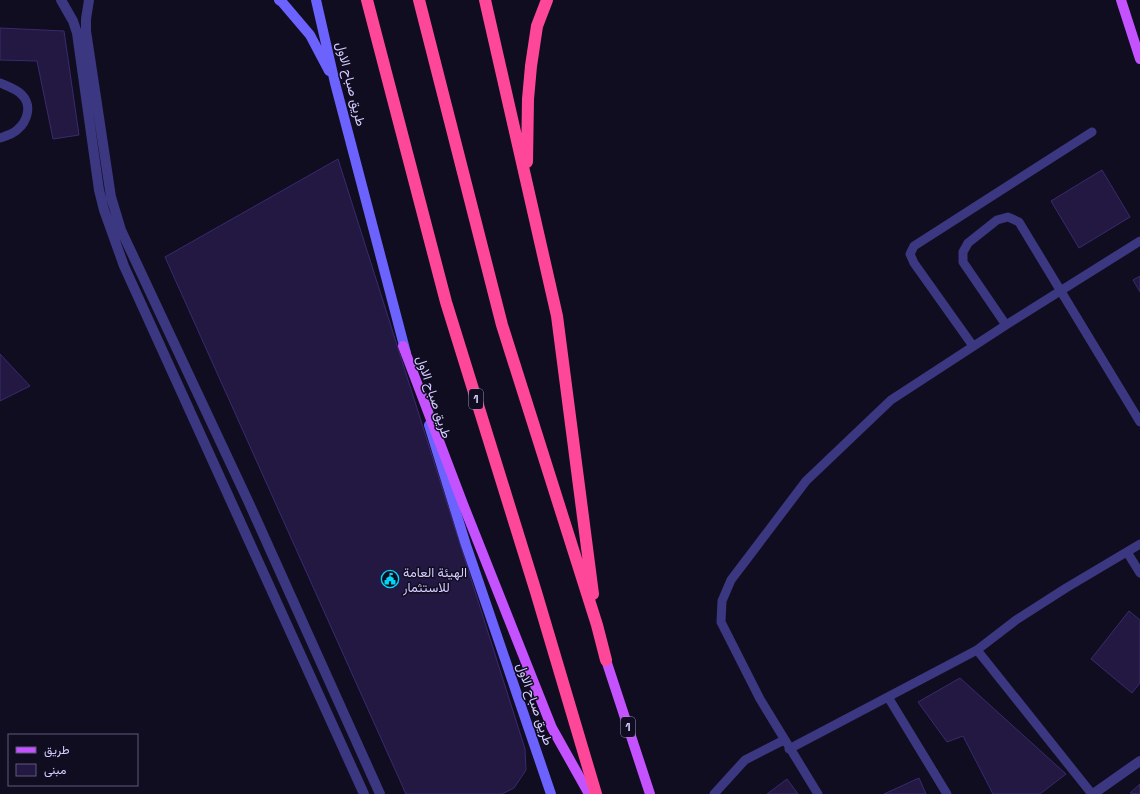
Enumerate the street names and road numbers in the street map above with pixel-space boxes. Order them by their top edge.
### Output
street label: طريق صباح الاول [331,40,370,128]
street label: طريق صباح الاول [412,353,455,441]
road number: 1 [469,389,483,409]
street label: طريق صباح الاول [512,660,557,748]
road number: 1 [621,717,635,737]

